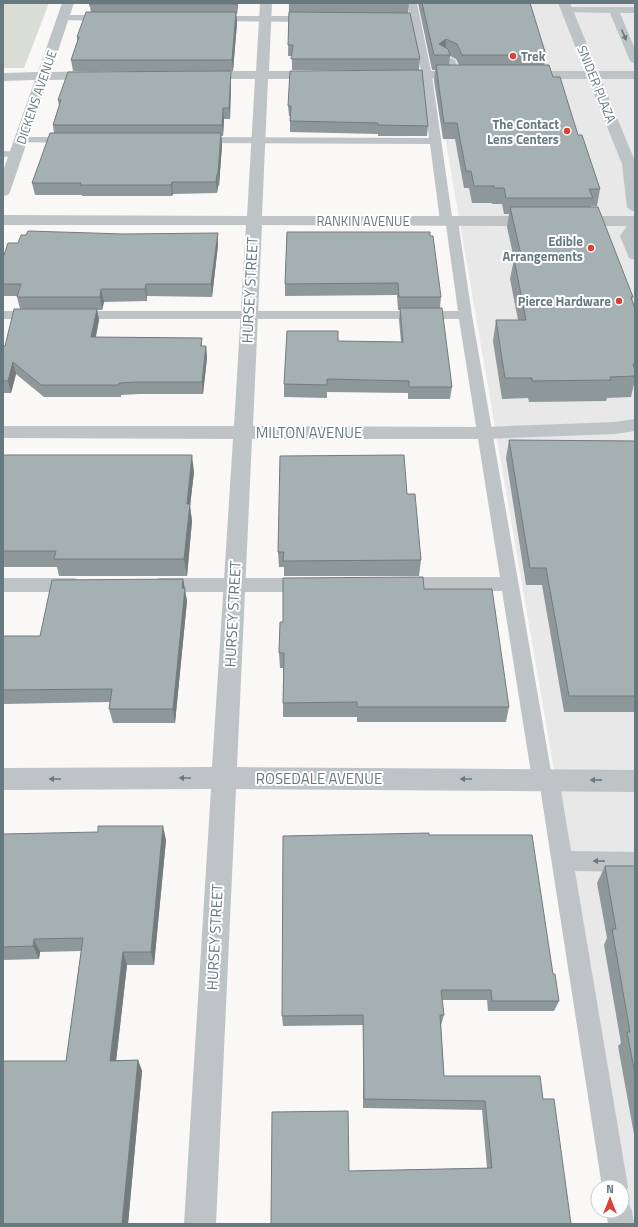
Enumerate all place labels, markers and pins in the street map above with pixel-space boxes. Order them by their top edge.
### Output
place label: Trek [521,46,546,66]
marker: Trek [508,51,518,61]
place label: The Contact Lens Centers [487,114,559,149]
marker: The Contact Lens Centers [562,126,572,136]
place label: Edible Arrangements [503,231,583,266]
marker: Edible Arrangements [586,243,596,253]
place label: Pierce Hardware [518,291,611,311]
marker: Pierce Hardware [614,296,624,306]

